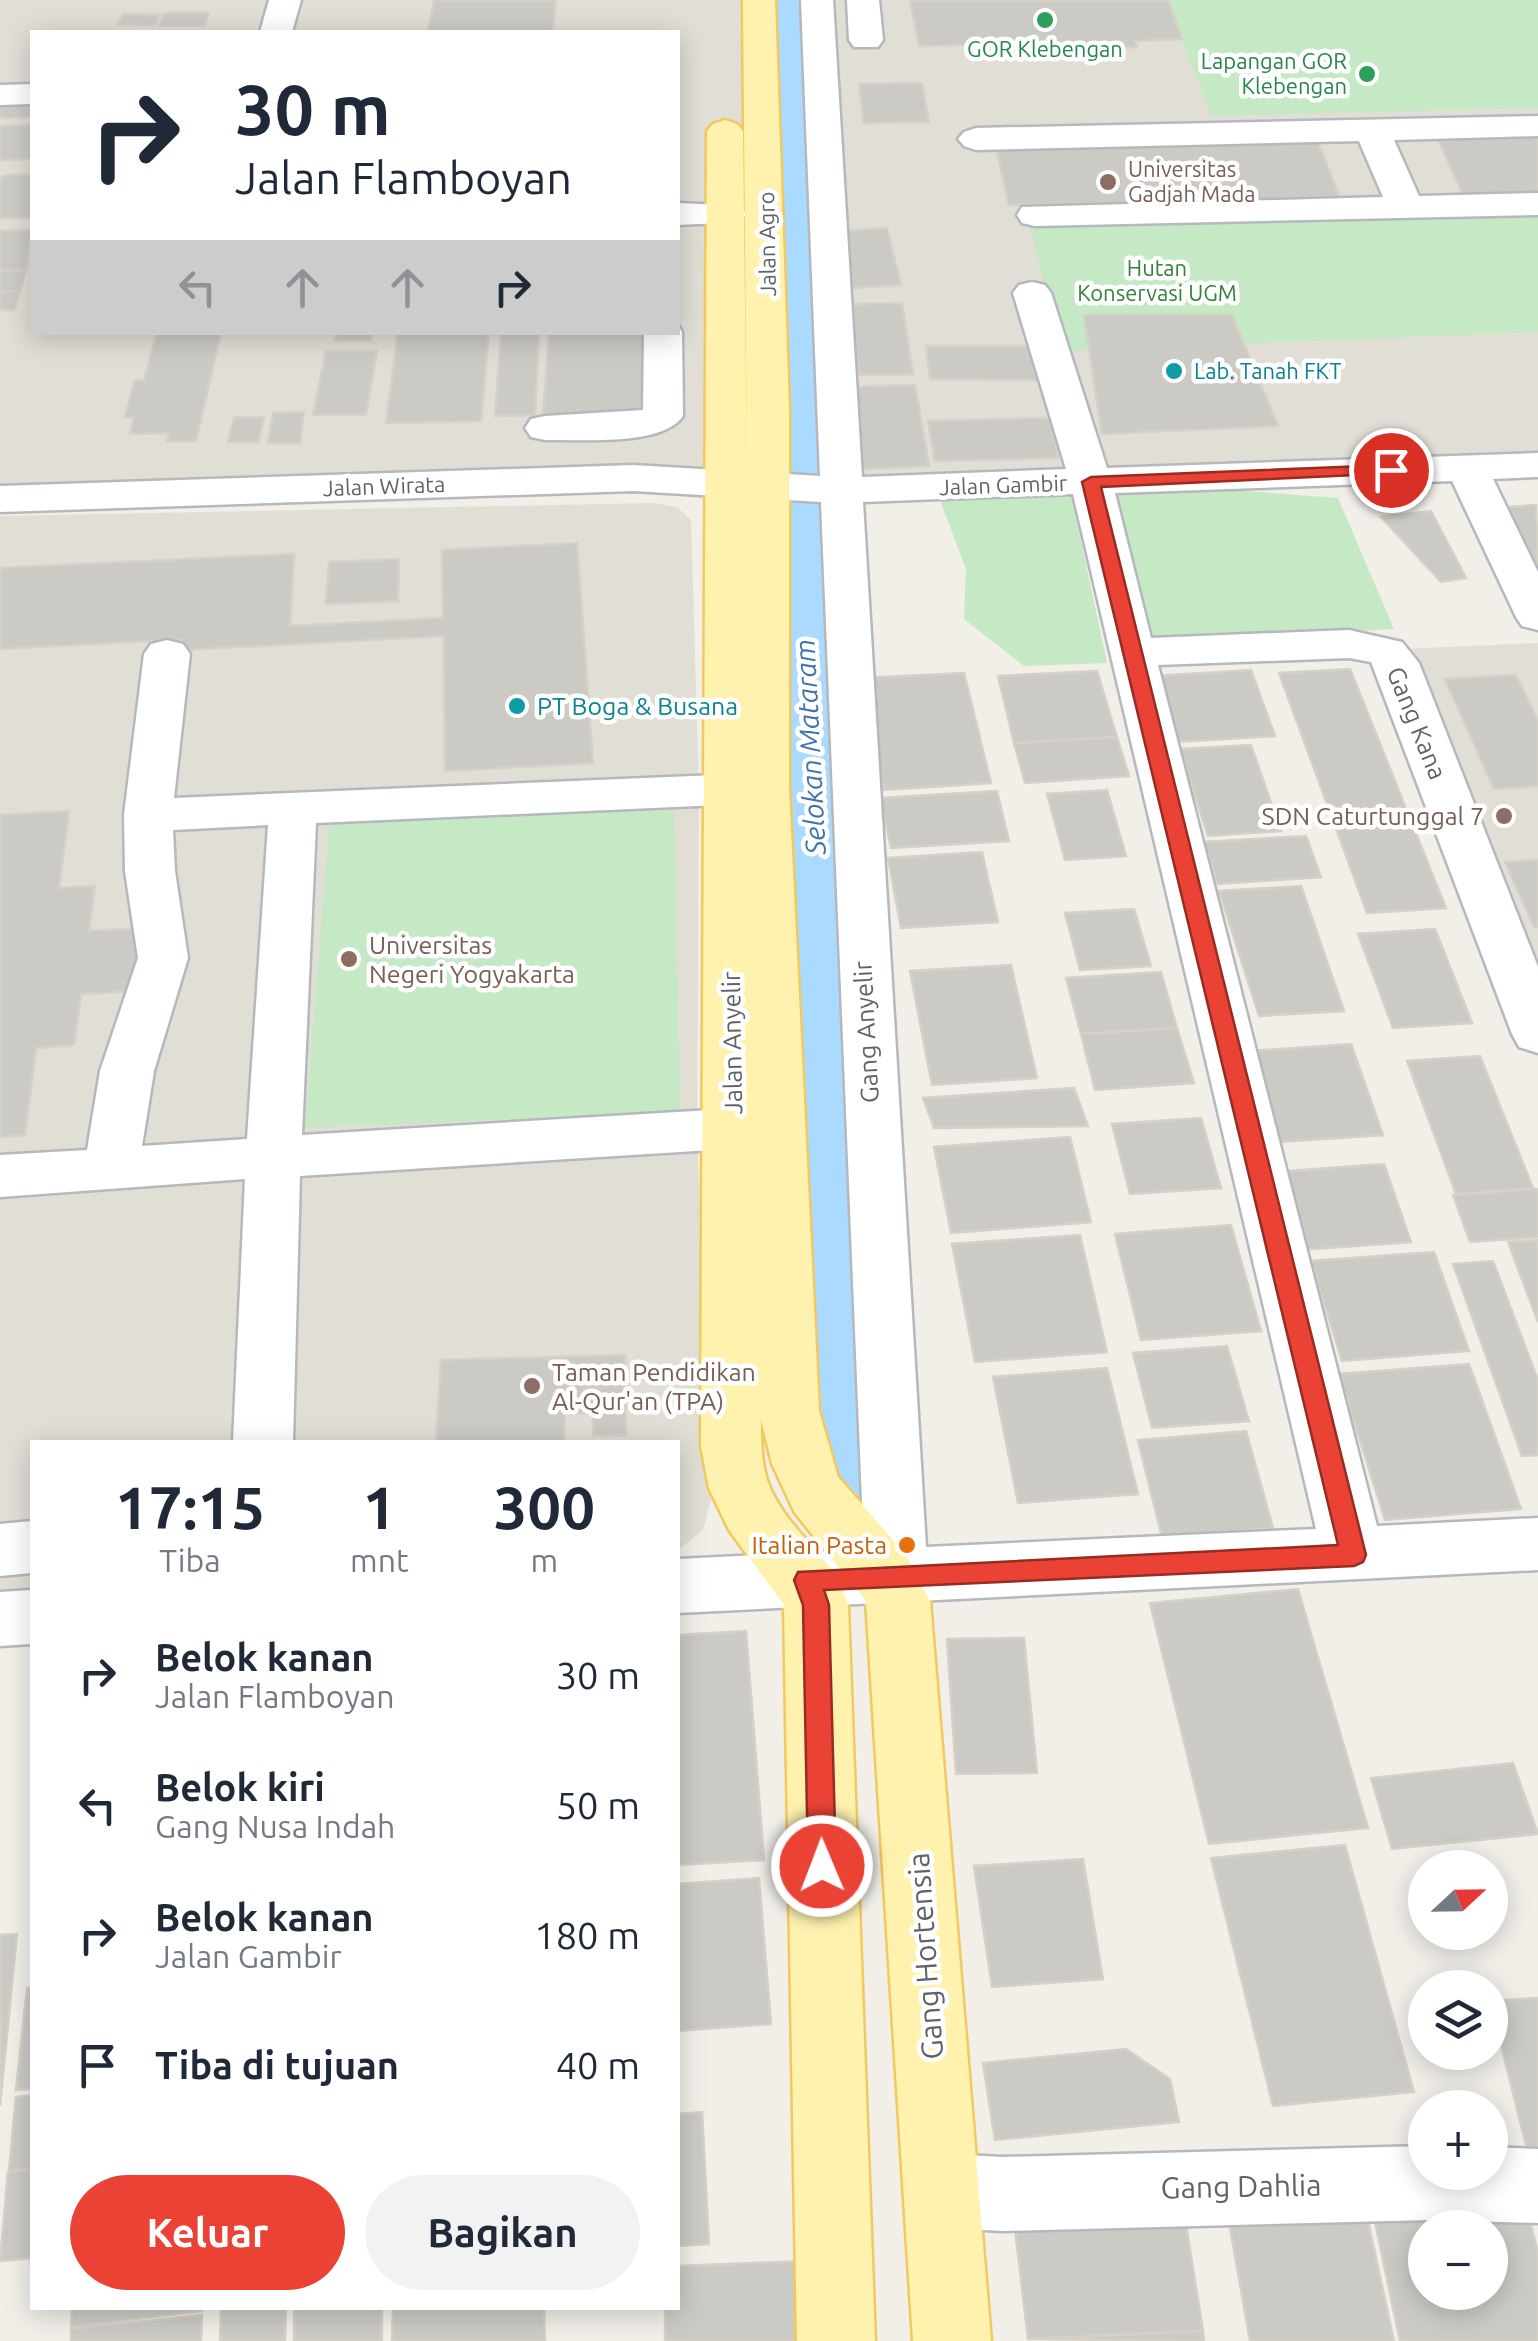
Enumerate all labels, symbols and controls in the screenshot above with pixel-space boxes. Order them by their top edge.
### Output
marker: GOR Klebengan [1034,9,1056,31]
place label: GOR Klebengan [967,36,1123,61]
place label: Lapangan GOR Klebengan [1201,48,1347,98]
marker: Lapangan GOR Klebengan [1356,63,1378,85]
icon: right [70,70,200,200]
text: 30 m [235,70,391,148]
text: Jalan Flamboyan [235,152,572,203]
place label: Universitas Gadjah Mada [1128,156,1256,206]
marker: Universitas Gadjah Mada [1097,171,1119,193]
street label: Jalan Agro [753,191,780,297]
park label: Hutan Konservasi UGM [1077,255,1237,305]
icon: left [170,260,225,315]
icon: ahead [275,260,330,315]
icon: ahead [380,260,435,315]
icon: right [485,260,540,315]
place label: Lab. Tanah FKT [1194,358,1342,383]
marker: Lab. Tanah FKT [1163,360,1185,382]
pin [1349,428,1434,513]
icon: arrive [1364,443,1419,498]
street label: Jalan Gambir [938,470,1068,499]
street label: Jalan Wirata [322,471,446,500]
water label: Selokan Mataram [788,638,831,857]
street label: Gang Kana [1382,663,1452,783]
place label: PT Boga & Busana [537,692,738,720]
marker: PT Boga & Busana [506,695,528,717]
place label: SDN Caturtunggal 7 [1262,802,1484,830]
marker: SDN Caturtunggal 7 [1493,805,1515,827]
place label: Universitas Negeri Yogyakarta [369,931,575,988]
marker: Universitas Negeri Yogyakarta [338,948,360,970]
street label: Gang Anyelir [848,960,884,1104]
street label: Jalan Anyelir [717,971,747,1115]
place label: Taman Pendidikan Al-Qur'an (TPA) [552,1358,756,1415]
marker: Taman Pendidikan Al-Qur'an (TPA) [521,1375,543,1397]
text: 17:15 [115,1473,265,1540]
text: 1 [362,1473,396,1540]
text: 300 [494,1473,595,1540]
place label: Italian Pasta [751,1531,887,1559]
marker: Italian Pasta [896,1534,918,1556]
text: Tiba [159,1542,221,1578]
text: mnt [350,1542,409,1578]
text: m [530,1542,558,1578]
text: Belok kanan [155,1636,374,1678]
icon: right [70,1648,125,1703]
text: 30 m [556,1654,640,1696]
text: Jalan Flamboyan [155,1678,395,1714]
text: Belok kiri [155,1766,325,1808]
icon: left [70,1778,125,1833]
text: 50 m [556,1784,640,1826]
text: Gang Nusa Indah [155,1808,395,1844]
position arrow [770,1814,874,1918]
north arrow [1408,1850,1508,1950]
map controls [1408,1850,1508,2310]
street label: Gang Hortensia [901,1851,949,2061]
text: Belok kanan [155,1896,374,1938]
icon: right [70,1908,125,1963]
text: 180 m [534,1914,640,1956]
text: Jalan Gambir [155,1938,342,1974]
button: layers [1408,1970,1508,2070]
icon: arrive [70,2038,125,2093]
text: Tiba di tujuan [155,2044,399,2086]
text: 40 m [556,2044,640,2086]
button: + [1408,2090,1508,2190]
street label: Gang Dahlia [1160,2168,1322,2204]
button: Keluar [70,2175,345,2290]
button: Bagikan [365,2175,640,2290]
button: − [1408,2210,1508,2310]

